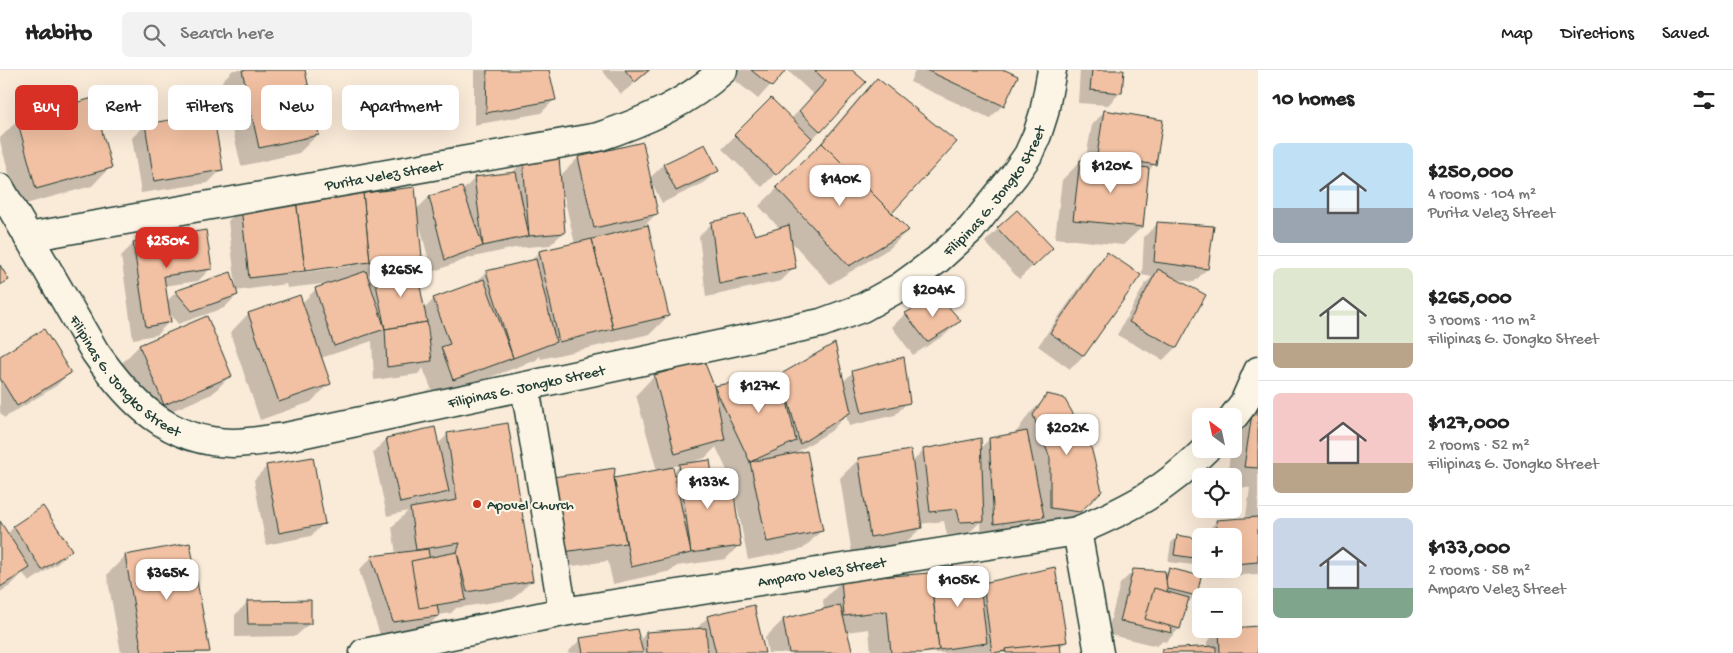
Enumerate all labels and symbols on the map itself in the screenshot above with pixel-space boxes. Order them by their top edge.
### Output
street label: Filipinas G. Jongko Street [939,122,1051,262]
pin: $120K [1076,152,1146,194]
street label: Purita Velez Street [323,157,446,196]
pin: $140K [805,164,875,207]
pin: $250K [132,226,202,269]
pin: $265K [366,256,436,298]
pin: $204K [898,276,968,318]
street label: Filipinas G. Jongko Street [64,312,185,443]
street label: Filipinas G. Jongko Street [445,362,608,413]
pin: $127K [724,372,794,414]
north arrow [1192,408,1242,458]
pin: $202K [1032,414,1102,456]
pin: $133K [673,468,743,510]
place label: Apovel Church [487,497,574,515]
marker: Apovel Church [471,498,483,510]
street label: Amparo Velez Street [757,554,889,592]
pin: $365K [132,558,202,601]
pin: $105K [923,566,993,608]

